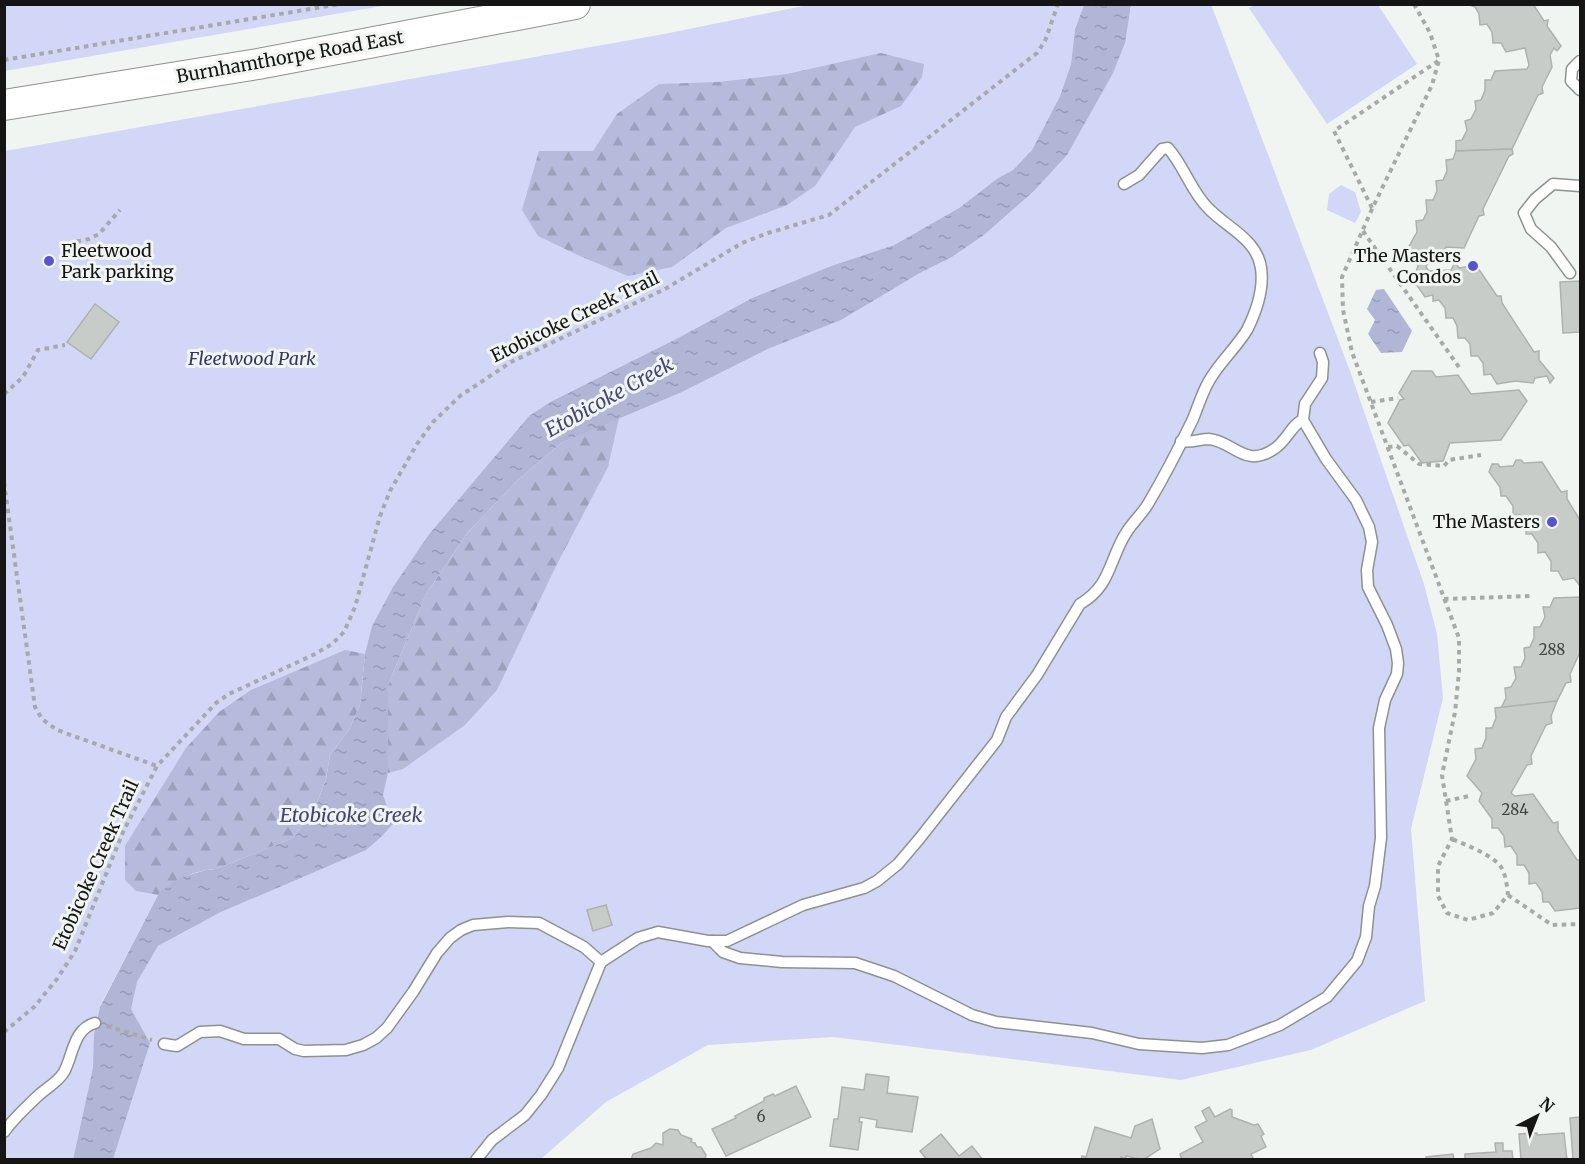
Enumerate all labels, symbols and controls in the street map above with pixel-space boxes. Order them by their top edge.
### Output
street label: Burnhamthorpe Road East [174,25,405,88]
place label: Fleetwood Park parking [61,239,174,283]
place label: The Masters Condos [1354,244,1461,288]
marker: Fleetwood Park parking [42,254,56,268]
marker: The Masters Condos [1466,259,1480,273]
street label: Etobicoke Creek Trail [487,266,663,367]
park label: Fleetwood Park [187,347,316,370]
water label: Etobicoke Creek [540,351,677,442]
place label: The Masters [1433,510,1540,533]
marker: The Masters [1545,515,1559,529]
house number: 288 [1539,640,1565,659]
street label: Etobicoke Creek Trail [48,776,144,954]
house number: 284 [1502,800,1528,819]
water label: Etobicoke Creek [280,802,422,827]
north arrow [1507,1086,1567,1146]
text: N [1536,1093,1559,1117]
house number: 6 [756,1107,766,1126]

